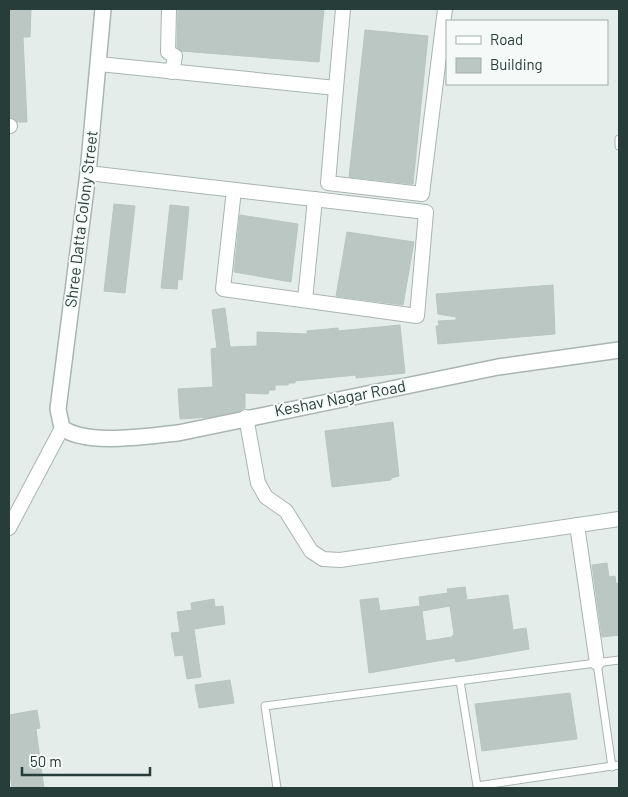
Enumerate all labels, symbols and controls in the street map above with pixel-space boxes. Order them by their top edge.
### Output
legend [446,20,608,85]
text: Road [490,30,523,48]
text: Building [490,55,543,73]
street label: Shree Datta Colony Street [60,129,101,309]
street label: Keshav Nagar Road [273,375,407,420]
scale bar [22,744,150,776]
text: 50 m [30,752,62,770]

